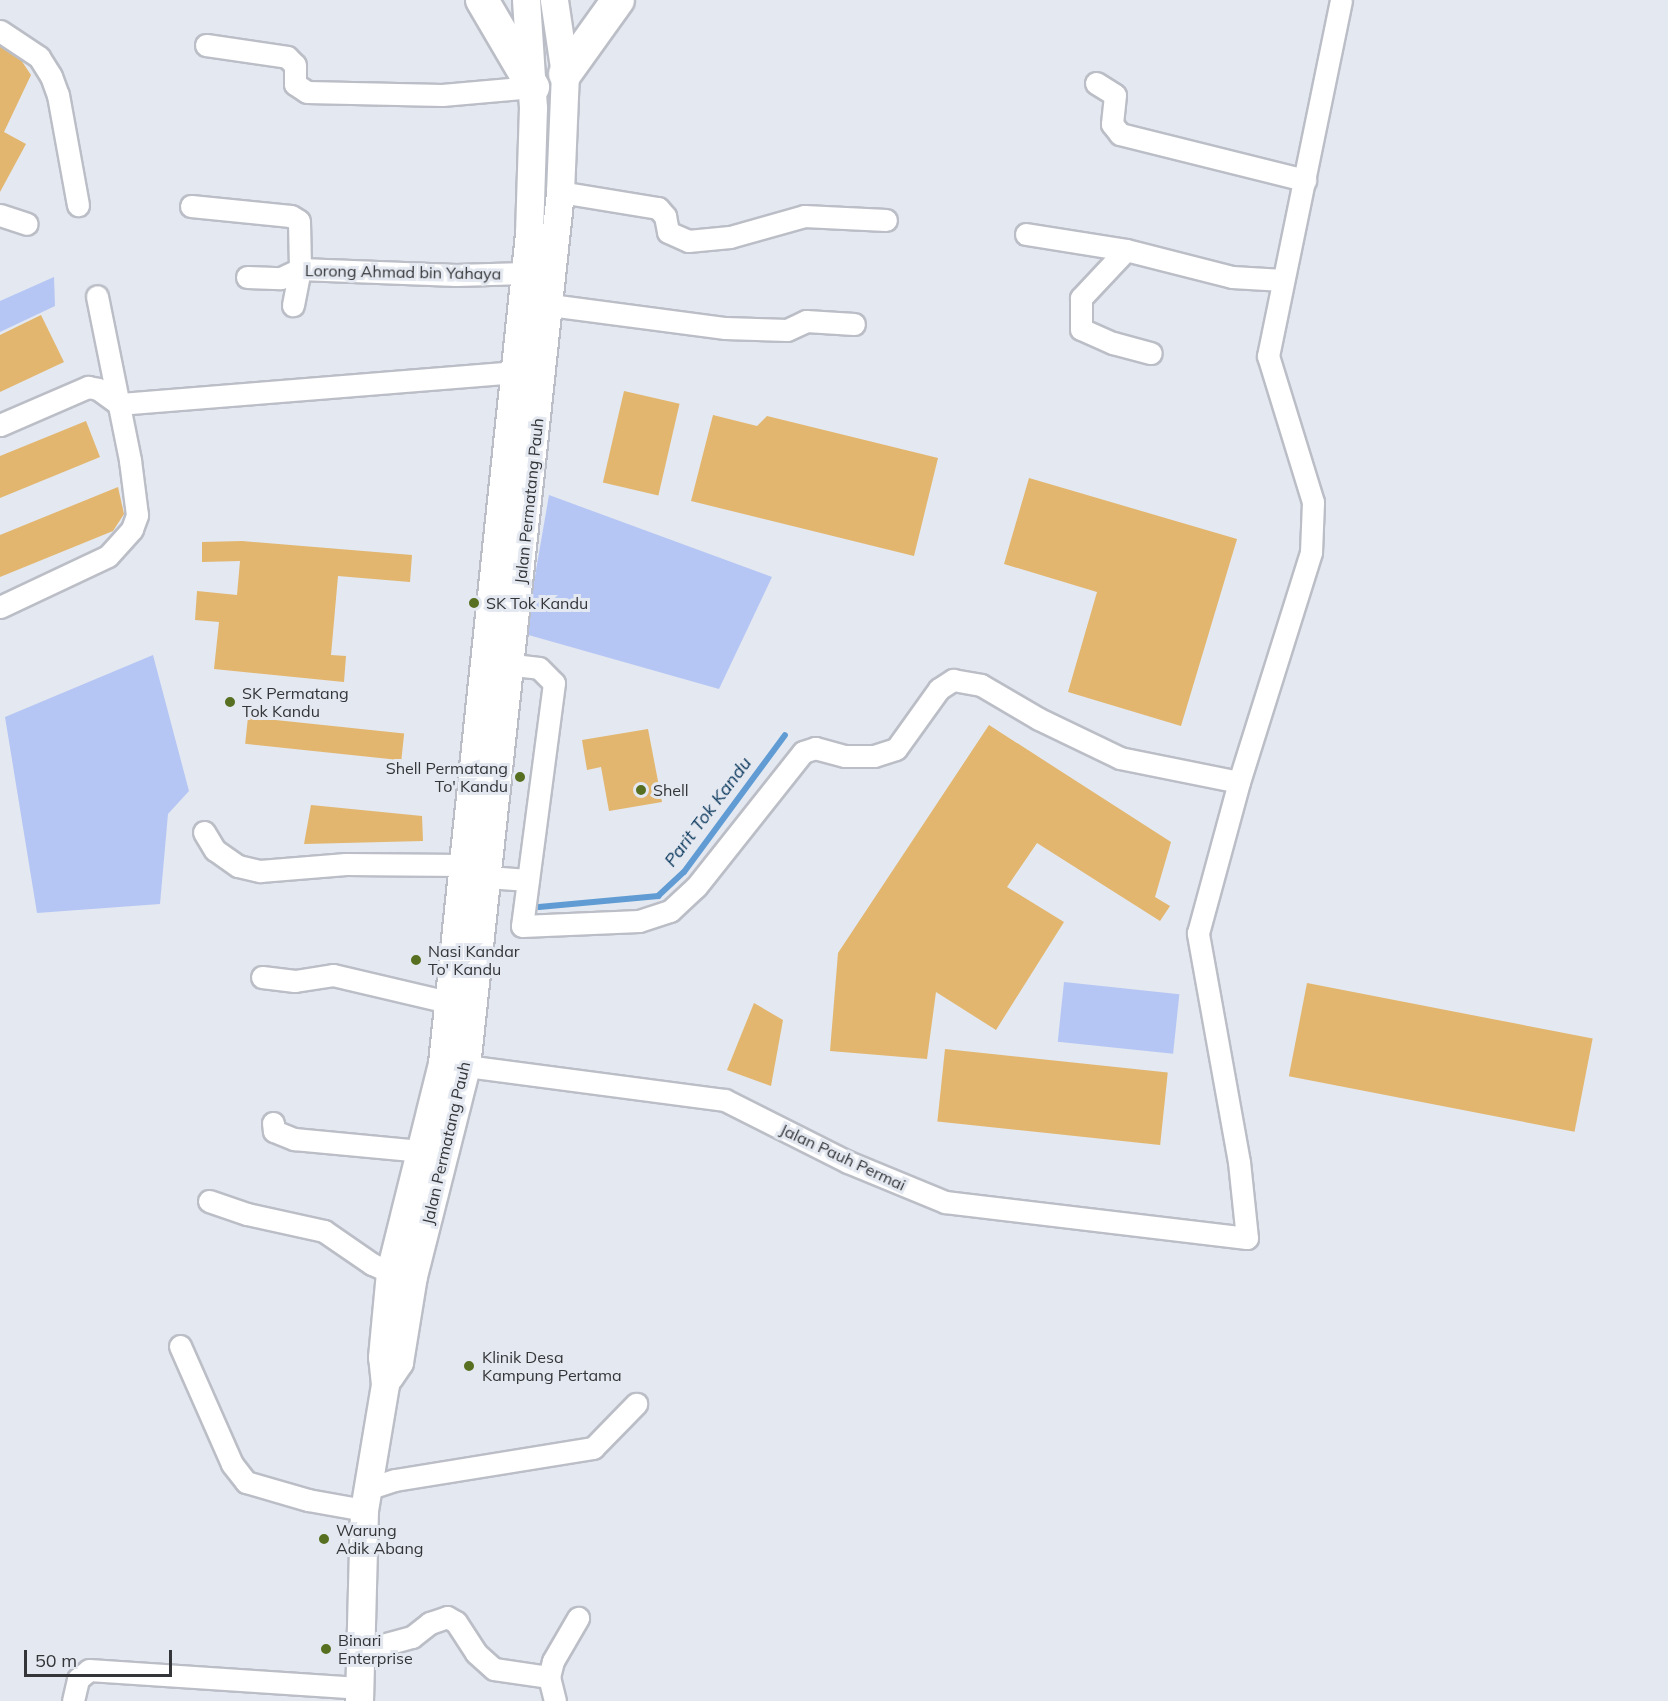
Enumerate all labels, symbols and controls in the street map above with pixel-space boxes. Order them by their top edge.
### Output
street label: Lorong Ahmad bin Yahaya [305,261,501,283]
street label: Jalan Permatang Pauh [511,417,547,585]
place label: SK Tok Kandu [486,593,588,613]
marker: SK Tok Kandu [467,596,481,610]
place label: SK Permatang Tok Kandu [242,683,349,721]
marker: SK Permatang Tok Kandu [223,695,237,709]
water label: Parit Tok Kandu [660,753,756,871]
place label: Shell Permatang To' Kandu [386,758,508,796]
marker: Shell Permatang To' Kandu [513,770,527,784]
place label: Shell [653,780,689,800]
marker: Shell [634,783,648,797]
place label: Nasi Kandar To' Kandu [428,941,520,979]
marker: Nasi Kandar To' Kandu [409,953,423,967]
street label: Jalan Permatang Pauh [418,1060,474,1226]
street label: Jalan Pauh Permai [777,1120,909,1194]
place label: Klinik Desa Kampung Pertama [482,1347,622,1385]
marker: Klinik Desa Kampung Pertama [460,1357,478,1375]
place label: Warung Adik Abang [336,1520,423,1558]
marker: Warung Adik Abang [317,1532,331,1546]
place label: Binari Enterprise [338,1630,413,1668]
scale bar [27,1638,176,1676]
marker: Binari Enterprise [319,1642,333,1656]
text: 50 m [35,1649,77,1672]

